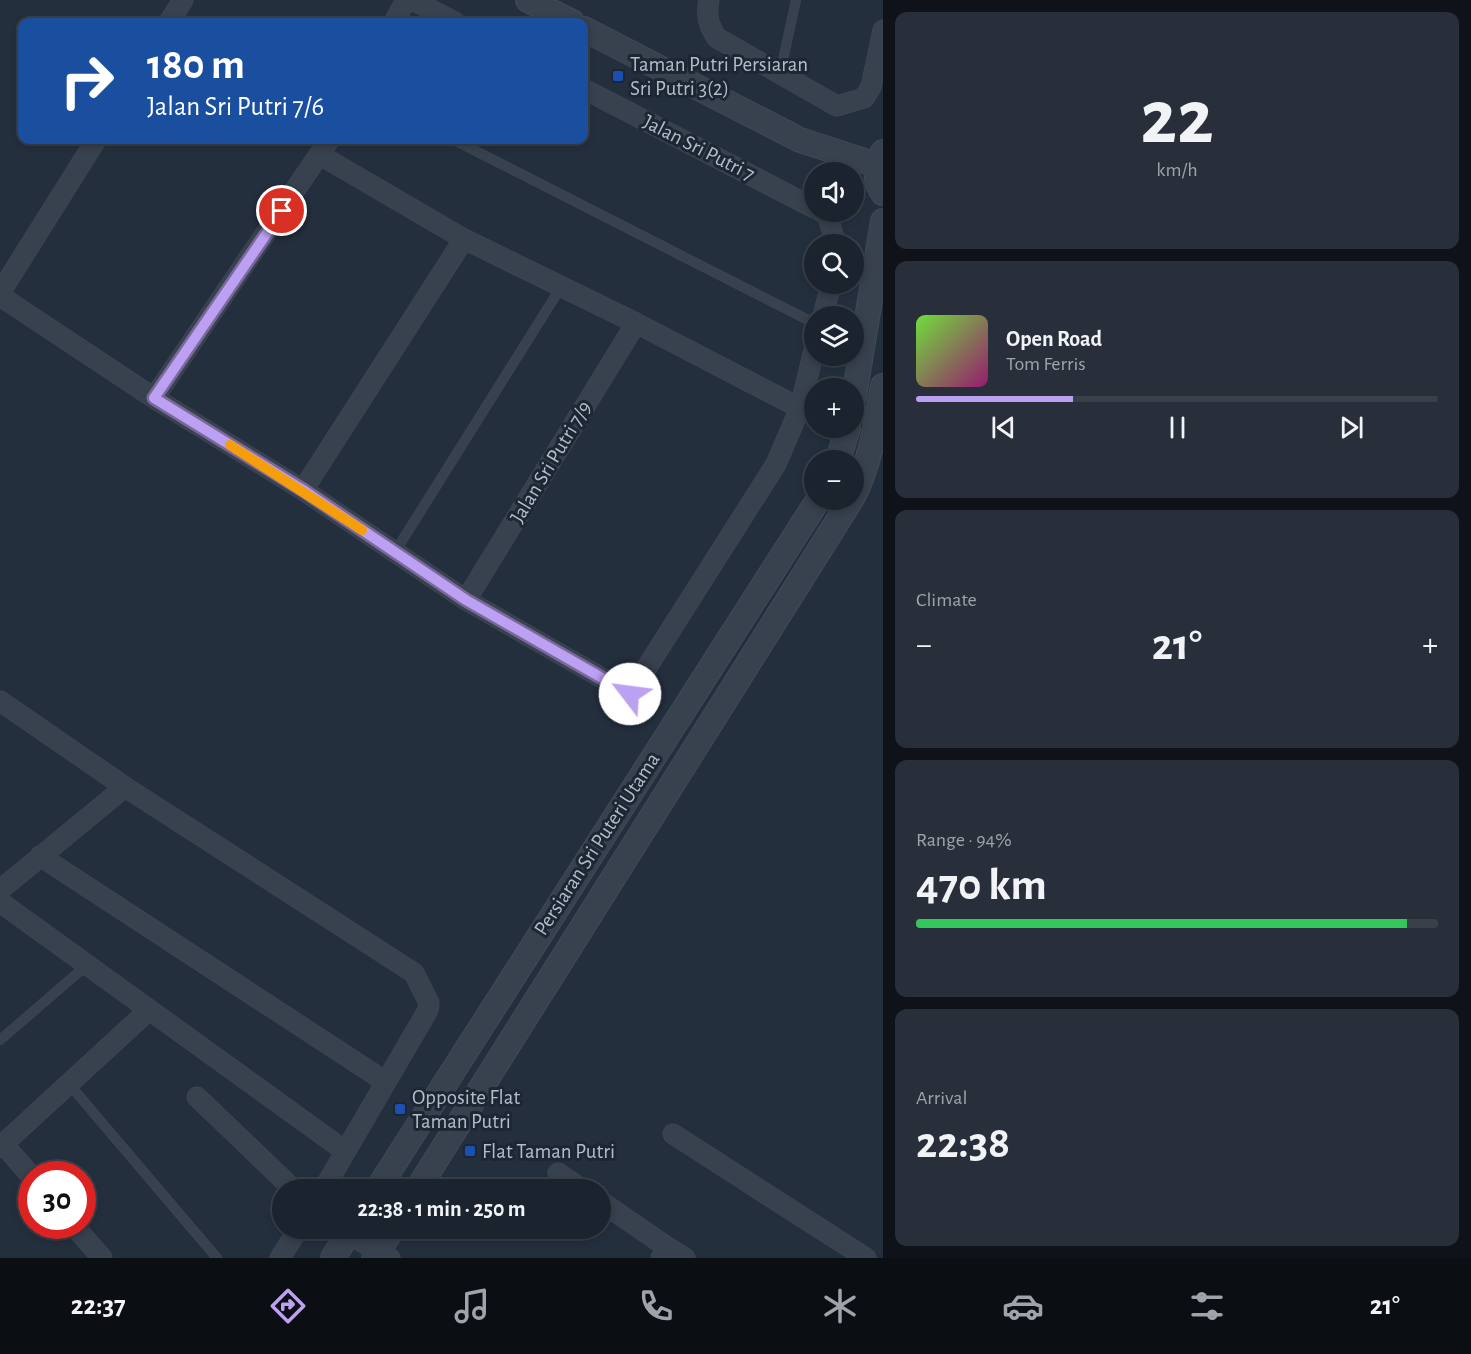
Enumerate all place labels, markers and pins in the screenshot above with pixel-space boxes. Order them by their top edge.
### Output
place label: Taman Putri Persiaran Sri Putri 3(2) [630,54,808,99]
marker: Taman Putri Persiaran Sri Putri 3(2) [611,69,625,83]
pin [256,185,307,236]
place label: Opposite Flat Taman Putri [412,1087,520,1132]
marker: Opposite Flat Taman Putri [393,1102,407,1116]
place label: Flat Taman Putri [482,1141,615,1162]
marker: Flat Taman Putri [463,1144,477,1158]

